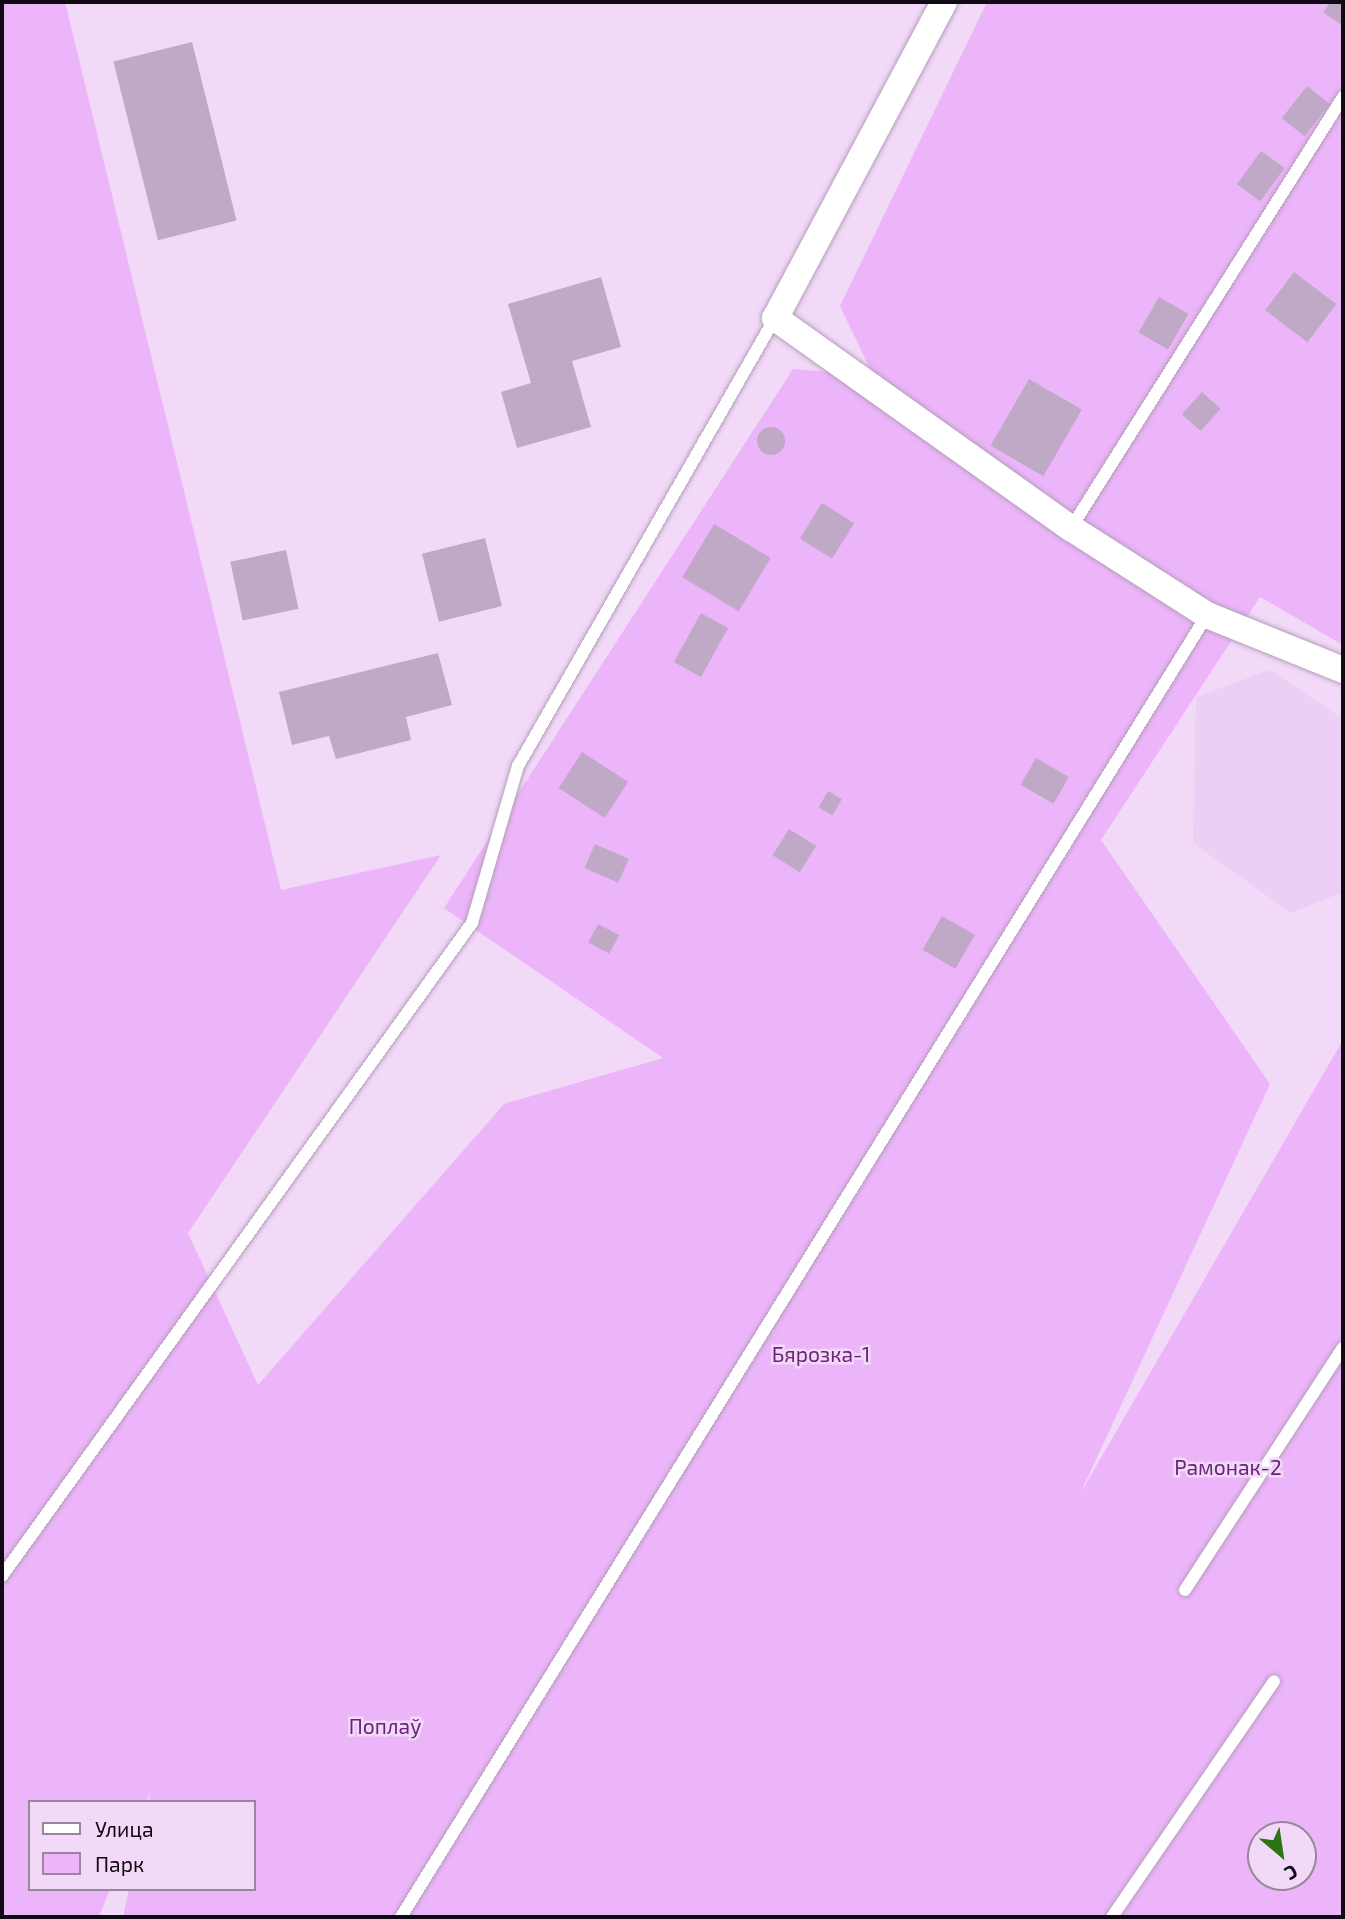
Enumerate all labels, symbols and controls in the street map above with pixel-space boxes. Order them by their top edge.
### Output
park label: Бярозка-1 [772,1341,870,1367]
park label: Рамонак-2 [1174,1454,1282,1480]
park label: Поплаў [349,1713,421,1739]
legend [28,1800,256,1891]
text: Улица [95,1816,154,1841]
north arrow [1247,1821,1317,1891]
text: Парк [95,1851,144,1876]
text: С [1281,1860,1302,1886]

